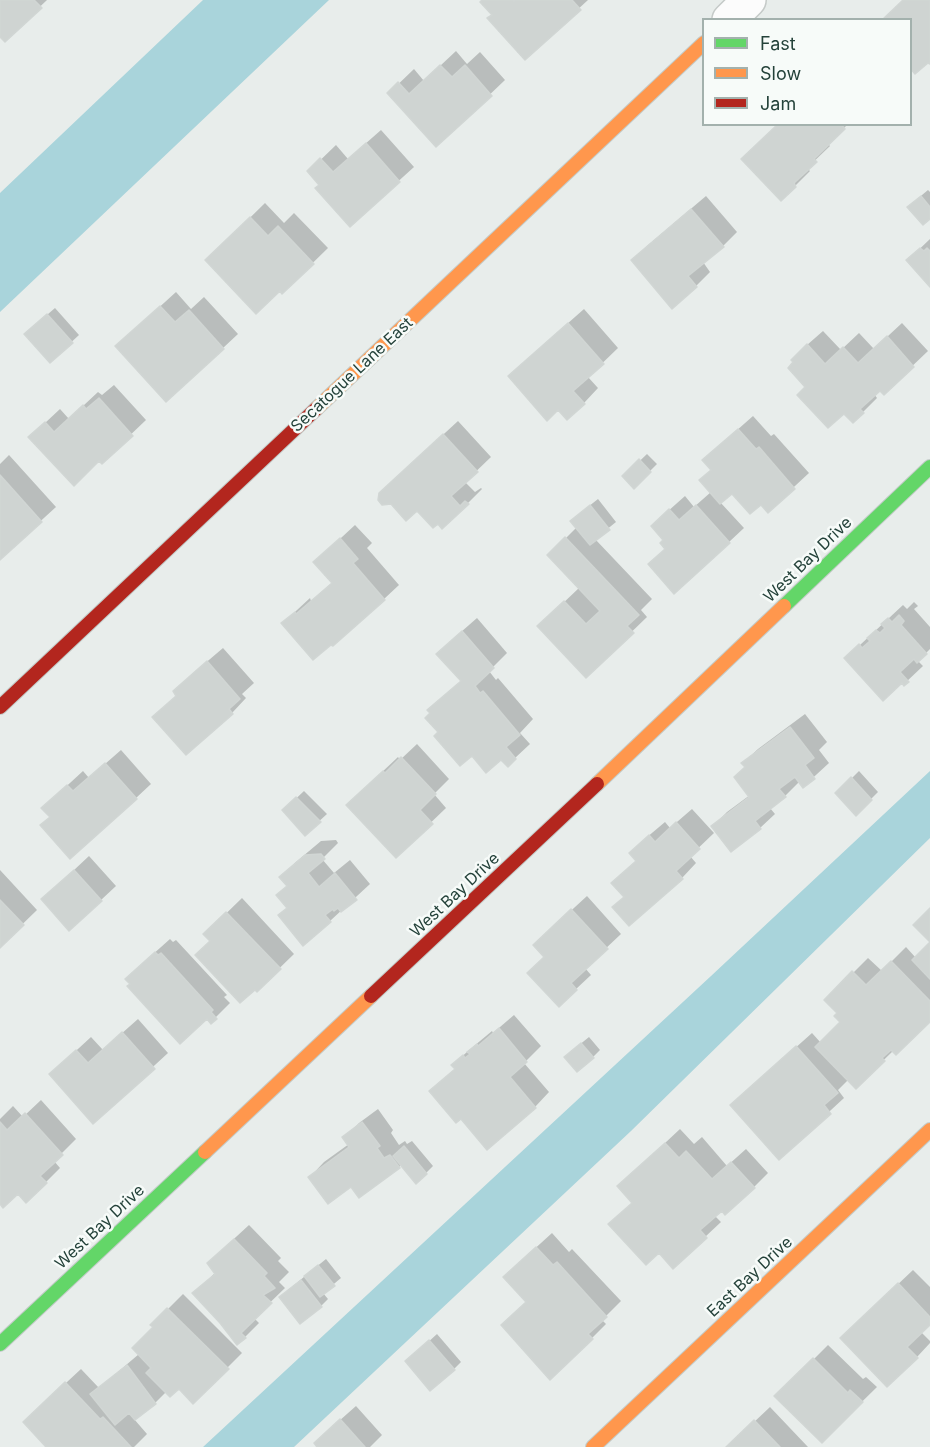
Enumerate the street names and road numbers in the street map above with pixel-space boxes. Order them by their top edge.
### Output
street label: Secatogue Lane East [287,314,417,436]
street label: West Bay Drive [760,513,856,607]
street label: West Bay Drive [406,849,504,941]
street label: West Bay Drive [51,1181,149,1273]
street label: East Bay Drive [704,1233,796,1321]

